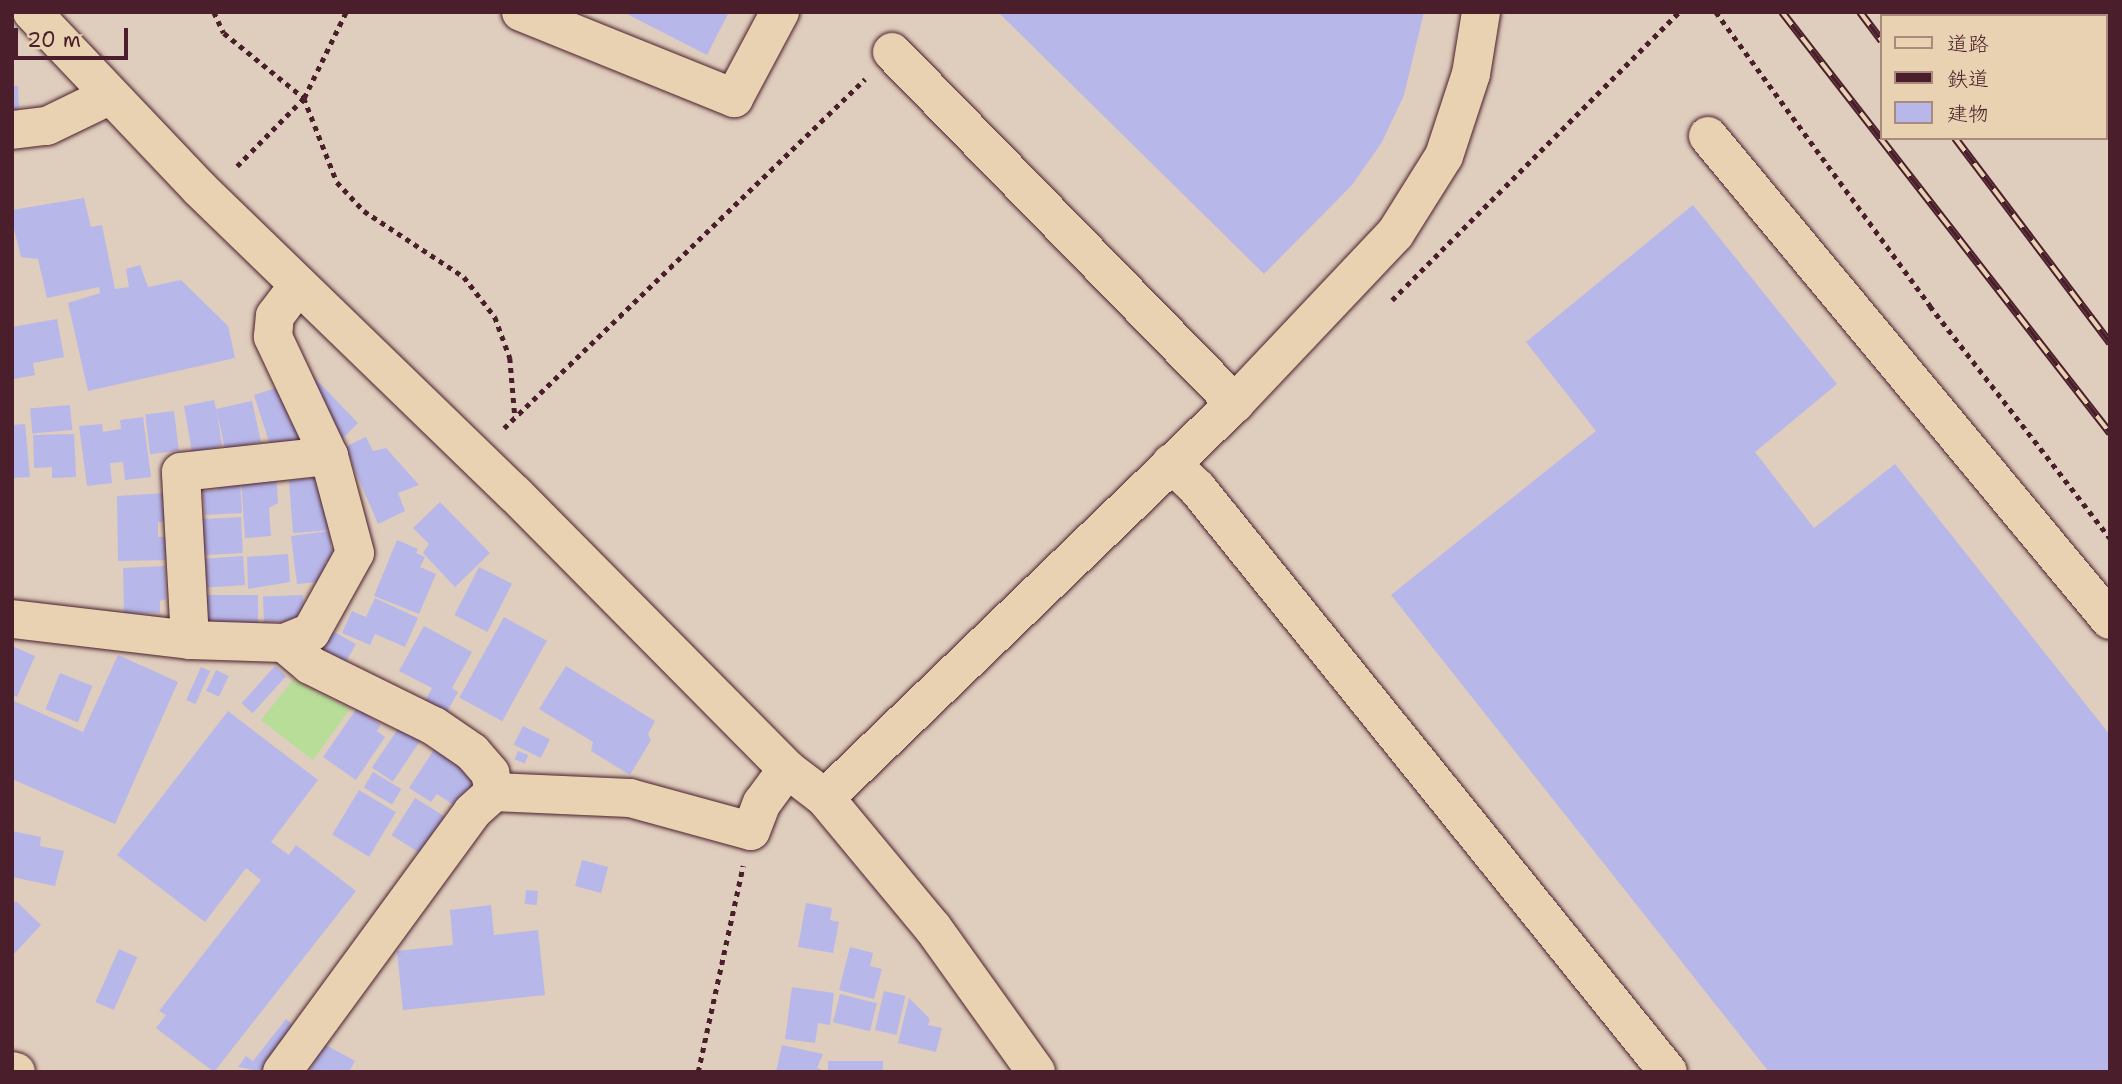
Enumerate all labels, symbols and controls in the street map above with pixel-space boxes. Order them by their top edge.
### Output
scale bar [18,14,131,58]
legend [1881,14,2108,140]
text: 20 m [27,26,81,54]
text: 道路 [1947,30,1989,58]
text: 鉄道 [1947,65,1989,93]
text: 建物 [1947,100,1989,128]

